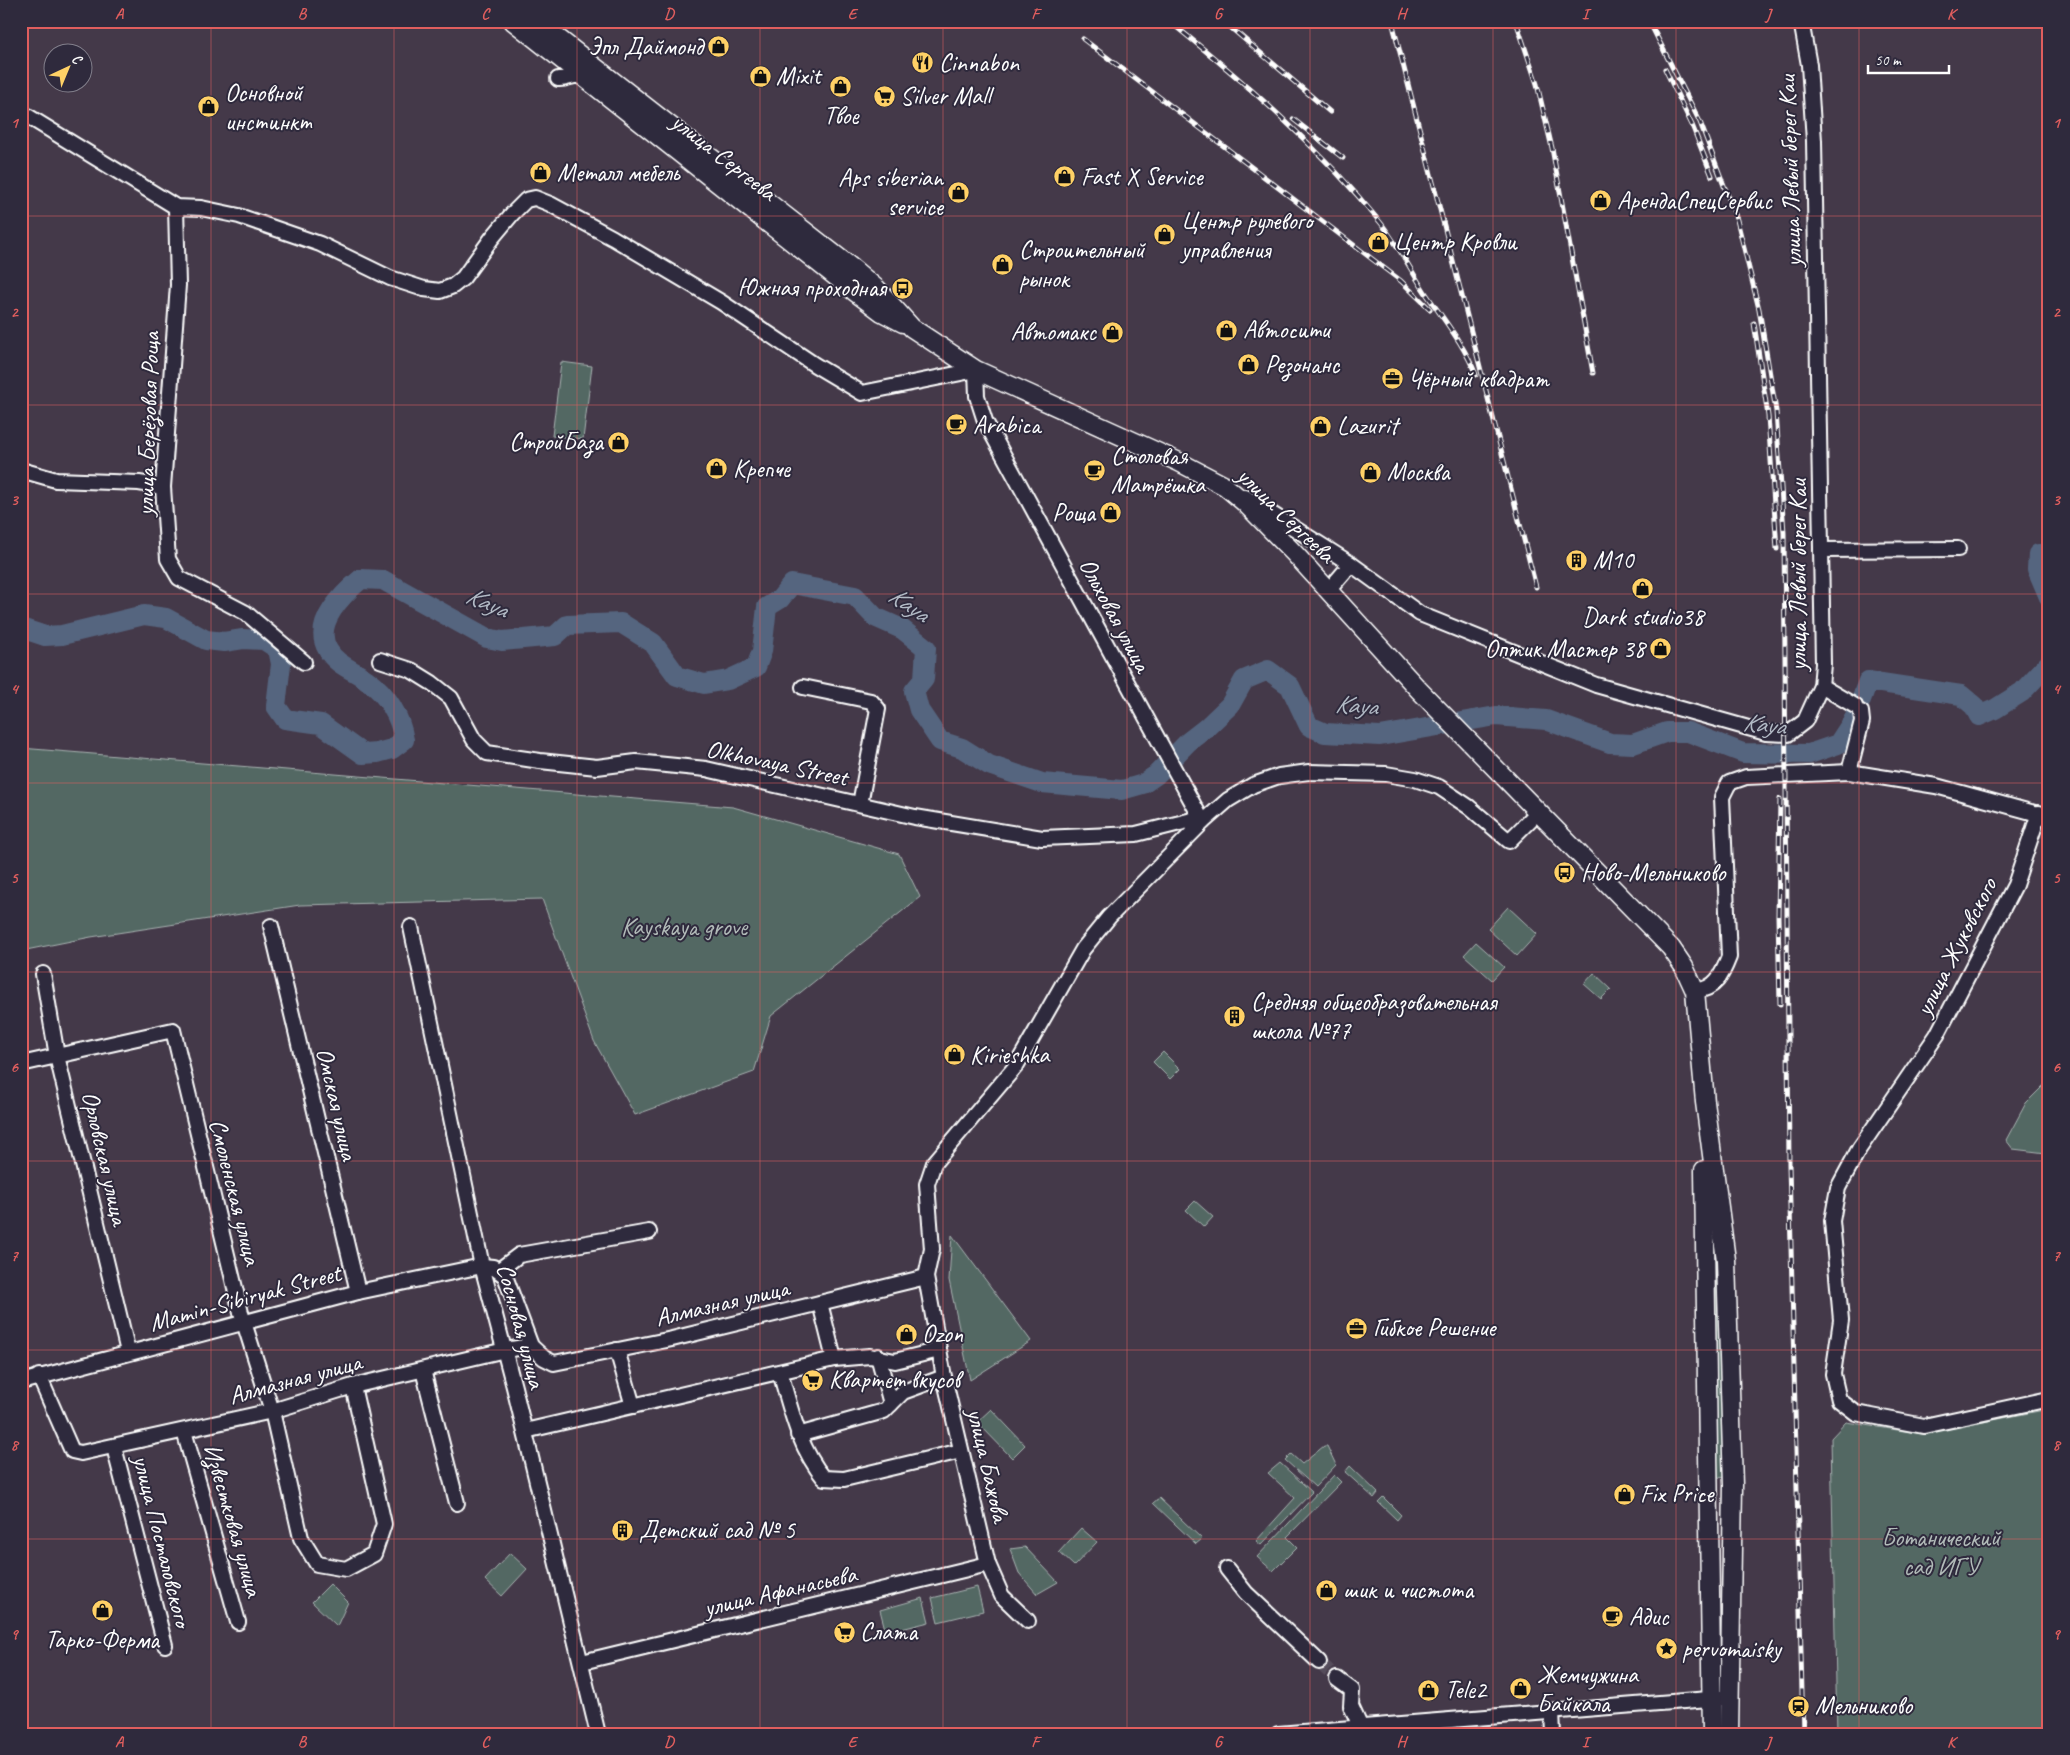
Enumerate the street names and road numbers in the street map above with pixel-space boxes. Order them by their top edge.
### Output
street label: улица Левый берег Каи [1771,73,1809,270]
street label: улица Сергеева [663,105,785,209]
street label: улица Берёзовая Роща [129,330,168,519]
street label: улица Сергеева [1228,459,1344,571]
street label: улица Левый берег Каи [1782,477,1814,673]
street label: Ольховая улица [1072,552,1160,680]
street label: Olkhovaya Street [703,732,853,794]
street label: улица Жуковского [1907,872,2005,1023]
street label: Омская улица [309,1045,366,1165]
street label: Орловская улица [74,1088,137,1231]
street label: Смоленская улица [201,1116,269,1270]
street label: Mamin-Sibiryak Street [146,1256,347,1339]
street label: Сосновая улица [489,1260,554,1394]
street label: Алмазная улица [652,1272,794,1334]
street label: Алмазная улица [225,1345,367,1412]
street label: улица Бажова [959,1403,1017,1528]
street label: Известковая улица [195,1440,271,1602]
street label: улица Посталовского [125,1450,200,1633]
street label: улица Афанасьева [699,1557,861,1625]

